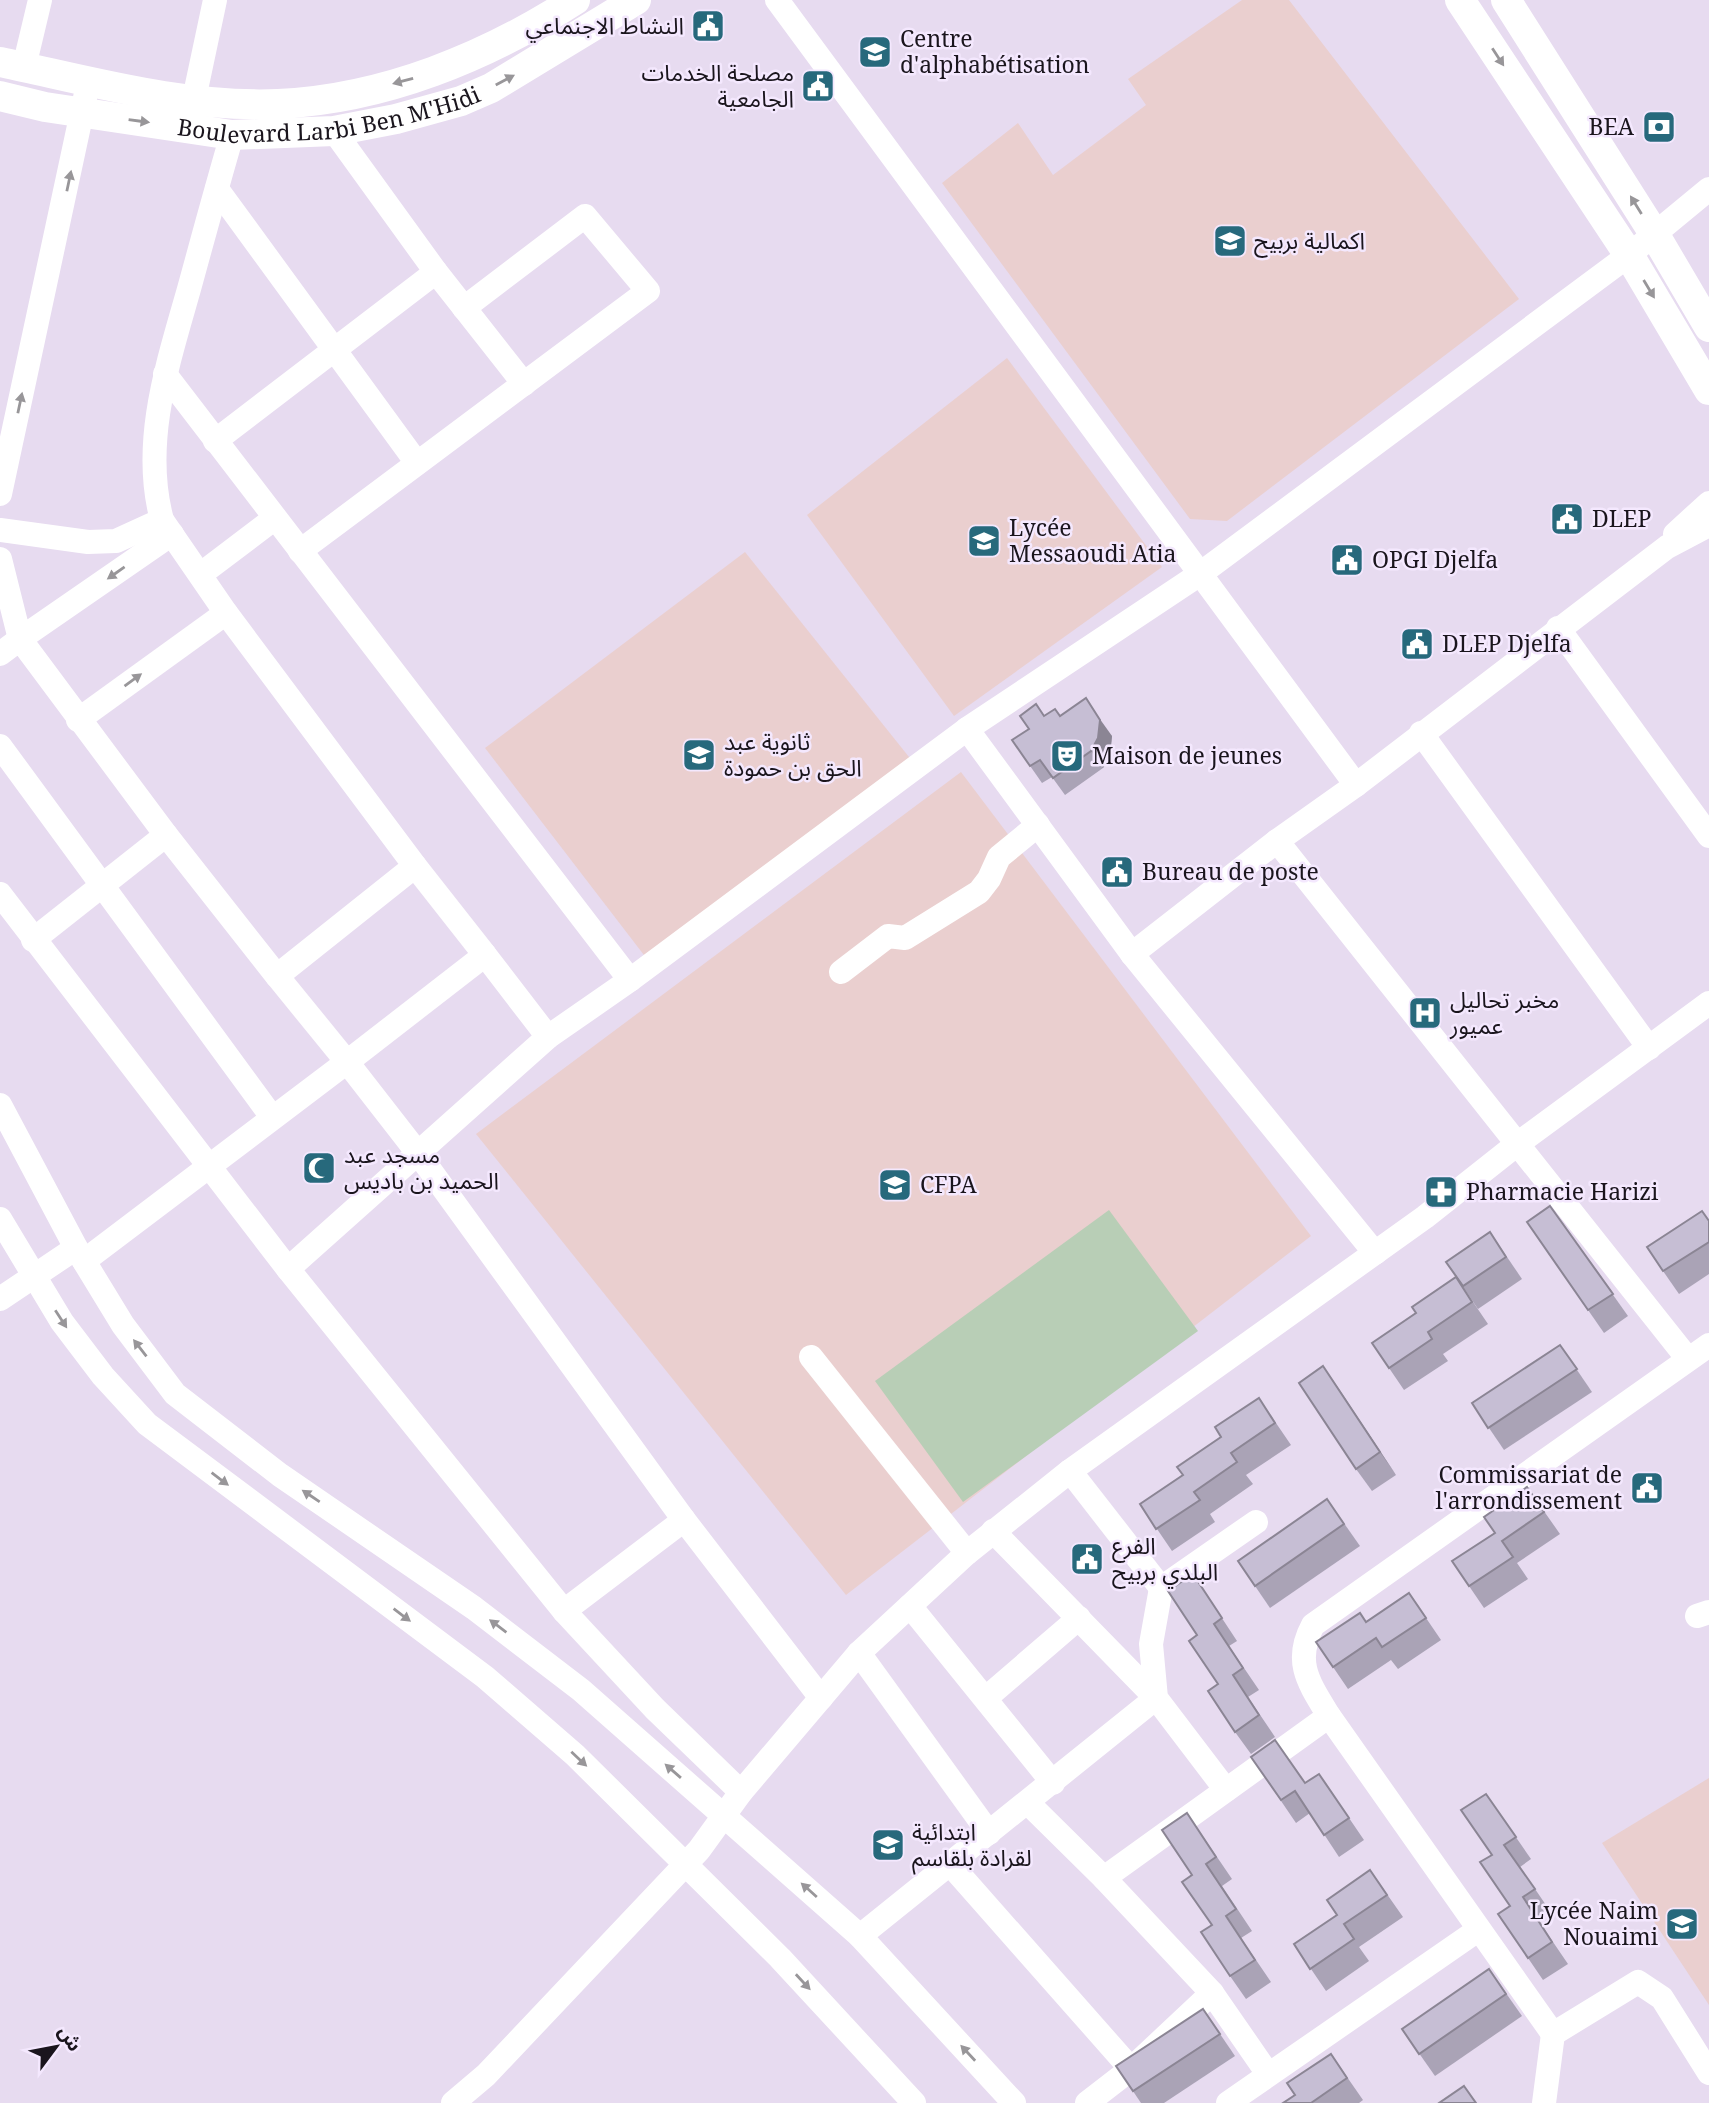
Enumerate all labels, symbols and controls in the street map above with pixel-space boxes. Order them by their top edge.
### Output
public building icon: النشاط الاجنماعي [689,7,727,45]
place label: النشاط الاجنماعي [526,9,684,43]
place label: Centre d'alphabétisation [900,22,1090,80]
school or university icon: Centre d'alphabétisation [856,33,894,71]
one-way arrow [1491,48,1505,66]
place label: مصلحة الخدمات الجامعية [641,56,794,114]
public building icon: مصلحة الخدمات الجامعية [799,67,837,105]
one-way arrow [495,75,515,87]
one-way arrow [392,76,414,87]
street label: Boulevard Larbi Ben M'Hidi [175,77,485,150]
bank icon: BEA [1640,108,1678,146]
place label: BEA [1588,110,1635,142]
one-way arrow [129,116,151,127]
one-way arrow [64,170,75,192]
one-way arrow [1629,195,1642,215]
school or university icon: اكمالية بربيح [1211,222,1249,260]
place label: اكمالية بربيح [1254,224,1365,258]
one-way arrow [1643,279,1655,298]
one-way arrow [15,392,26,414]
public building icon: DLEP [1548,500,1586,538]
place label: DLEP [1592,502,1651,534]
place label: Lycée Messaoudi Atia [1009,511,1177,569]
school or university icon: Lycée Messaoudi Atia [965,522,1003,560]
public building icon: OPGI Djelfa [1328,541,1366,579]
place label: OPGI Djelfa [1372,543,1498,575]
one-way arrow [107,566,125,580]
public building icon: DLEP Djelfa [1398,625,1436,663]
place label: DLEP Djelfa [1442,627,1572,659]
one-way arrow [124,673,142,688]
place label: ثانوية عبد الحق بن حمودة [724,725,862,783]
school or university icon: ثانوية عبد الحق بن حمودة [680,736,718,774]
theatre icon: Maison de jeunes [1048,737,1086,775]
place label: Maison de jeunes [1092,739,1282,771]
public building icon: Bureau de poste [1098,853,1136,891]
place label: Bureau de poste [1142,855,1319,887]
place label: مخبر تحاليل عميور [1449,983,1559,1041]
hospital icon: مخبر تحاليل عميور [1406,994,1444,1032]
place label: مسجد عبد الحميد بن باديس [344,1138,499,1196]
mosque icon: مسجد عبد الحميد بن باديس [300,1149,338,1187]
school or university icon: CFPA [876,1166,914,1204]
place label: CFPA [920,1168,977,1200]
pharmacy icon: Pharmacie Harizi [1422,1173,1460,1211]
place label: Pharmacie Harizi [1466,1175,1659,1207]
one-way arrow [55,1309,68,1329]
one-way arrow [133,1340,148,1358]
place label: Commissariat de l'arrondissement [1436,1458,1622,1516]
public building icon: Commissariat de l'arrondissement [1628,1469,1666,1507]
one-way arrow [211,1472,229,1486]
one-way arrow [302,1489,320,1503]
place label: الفرع البلدي بربيح [1112,1529,1218,1589]
public building icon: الفرع البلدي بربيح [1068,1540,1106,1578]
one-way arrow [393,1608,411,1622]
one-way arrow [489,1620,507,1634]
one-way arrow [570,1751,588,1767]
one-way arrow [665,1764,682,1779]
place label: ابتدائية لقرادة بلقاسم [912,1815,1032,1875]
school or university icon: ابتدائية لقرادة بلقاسم [869,1826,907,1864]
one-way arrow [800,1882,818,1898]
place label: Lycée Naim Nouaimi [1530,1894,1659,1952]
school or university icon: Lycée Naim Nouaimi [1663,1905,1701,1943]
one-way arrow [794,1973,810,1990]
north arrow [21,2012,91,2082]
text: ش [52,2020,88,2056]
one-way arrow [960,2045,976,2062]

